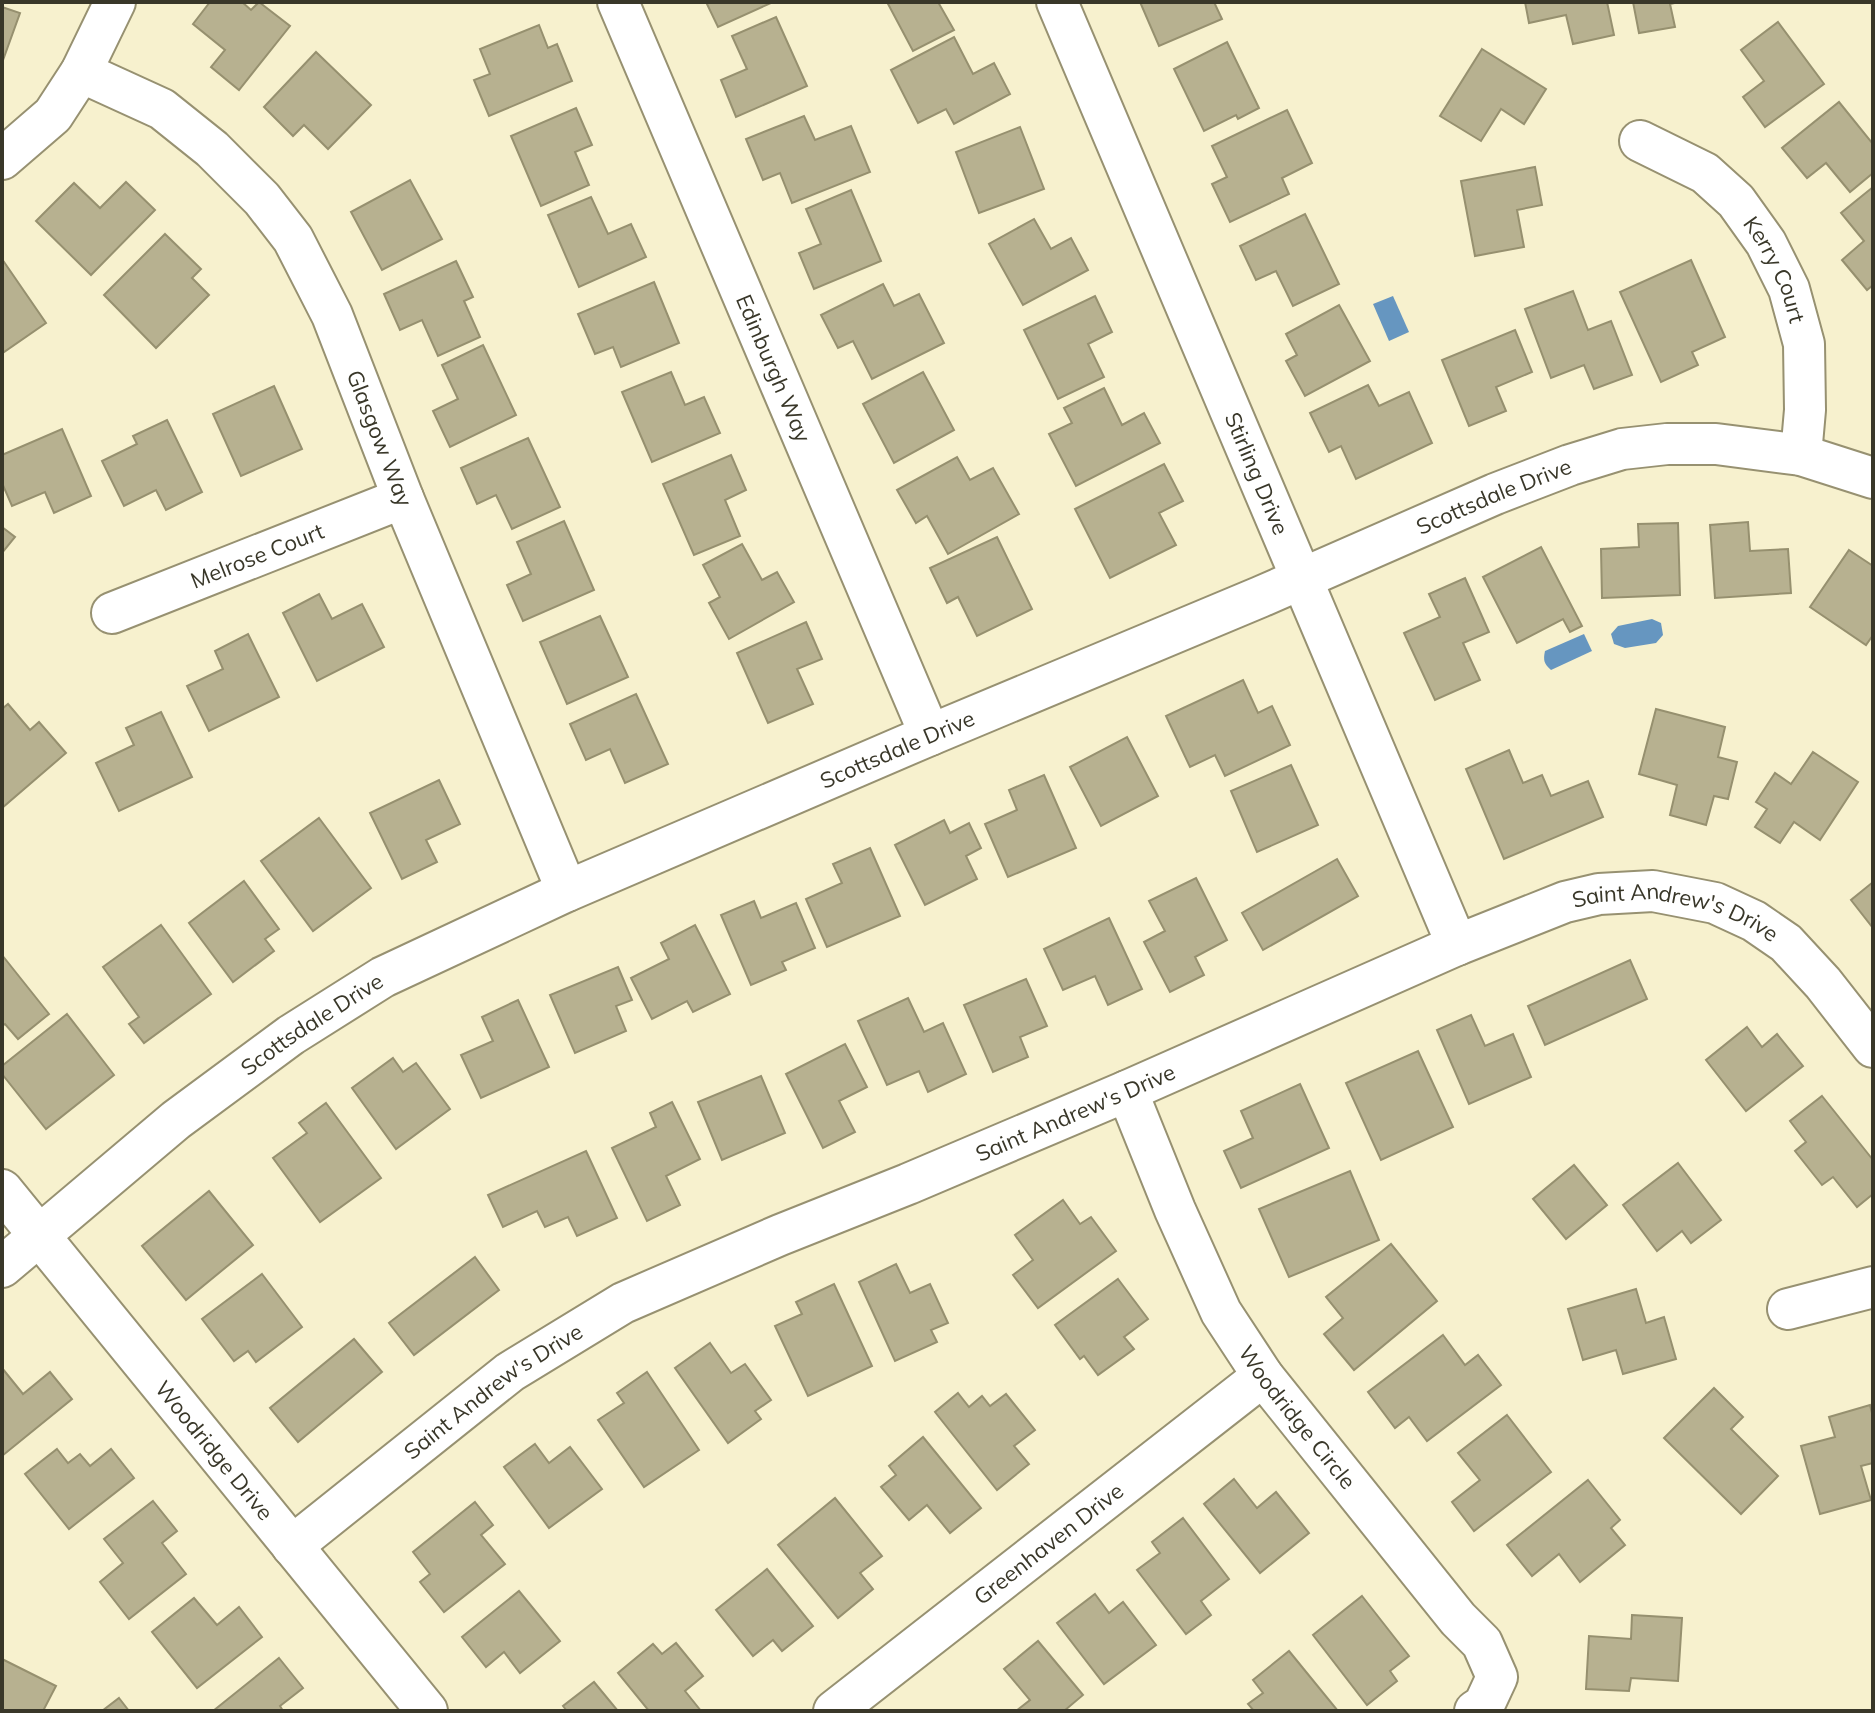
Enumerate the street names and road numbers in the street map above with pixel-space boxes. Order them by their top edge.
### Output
street label: Kerry Court [1737,211,1812,326]
street label: Edinburgh Way [730,290,818,447]
street label: Glasgow Way [341,366,419,511]
street label: Stirling Drive [1219,408,1295,539]
street label: Scottsdale Drive [1412,452,1575,541]
street label: Melrose Court [186,517,328,595]
street label: Scottsdale Drive [816,704,979,795]
street label: Saint Andrew's Drive [1569,877,1784,948]
street label: Scottsdale Drive [235,967,388,1082]
street label: Saint Andrew's Drive [971,1058,1179,1168]
street label: Saint Andrew's Drive [398,1317,587,1465]
street label: Woodridge Circle [1232,1340,1362,1495]
street label: Woodridge Drive [149,1375,280,1526]
street label: Greenhaven Drive [968,1477,1129,1611]

